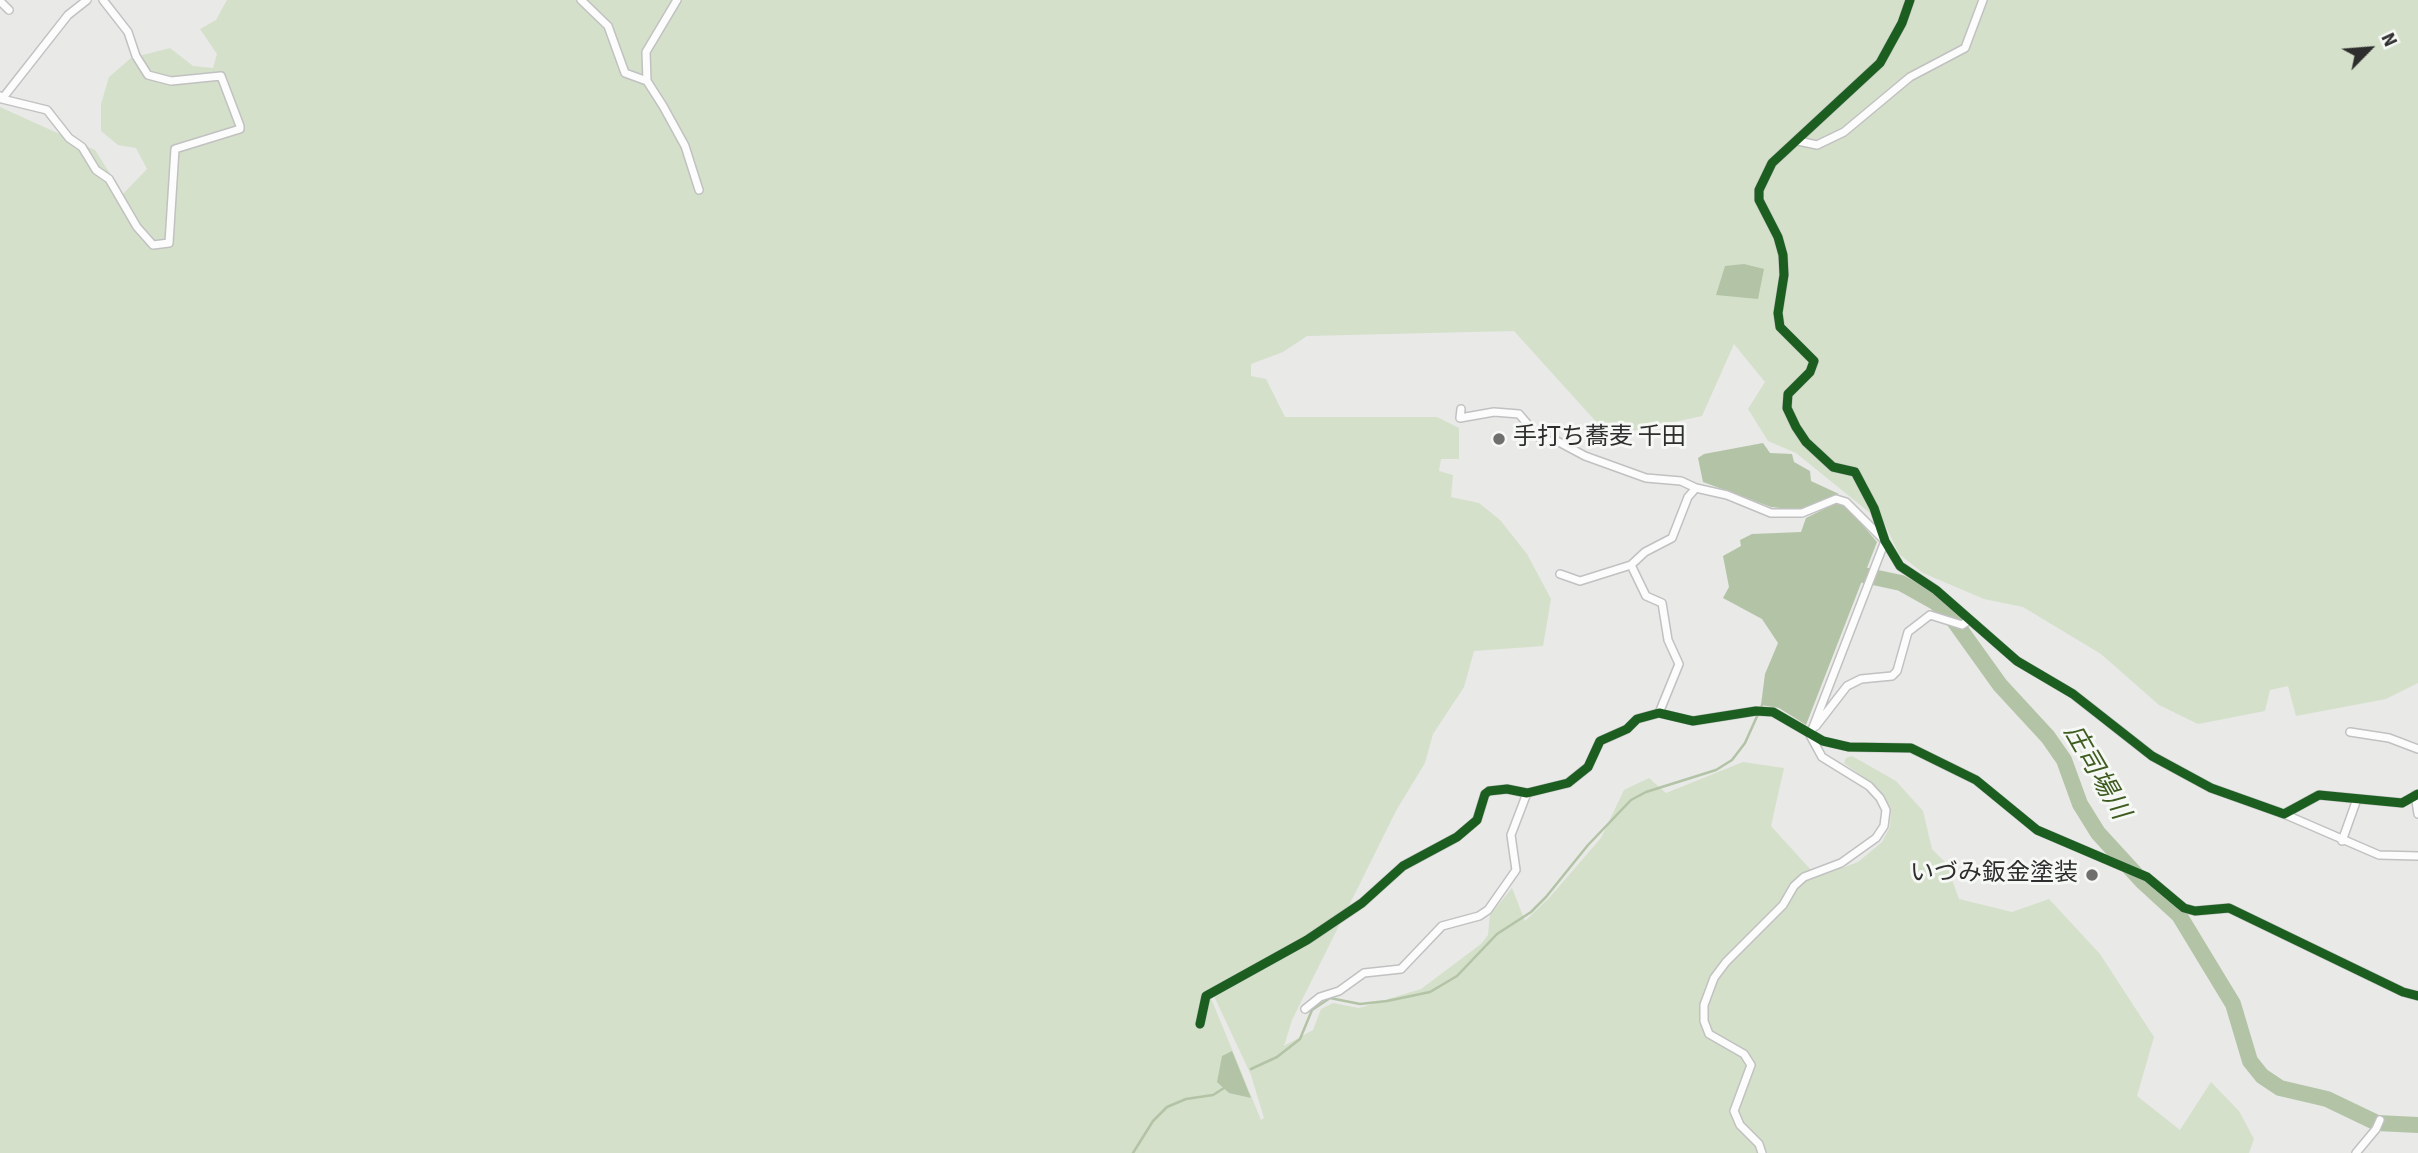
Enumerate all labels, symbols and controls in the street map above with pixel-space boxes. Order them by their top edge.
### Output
north arrow [2334,14,2404,84]
text: N [2374,28,2403,51]
place label: 手打ち蕎麦 千田 [1513,425,1686,453]
marker: 手打ち蕎麦 千田 [1491,431,1507,447]
water label: 庄司場川 [2055,720,2135,826]
place label: いづみ鈑金塗装 [1910,861,2078,889]
marker: いづみ鈑金塗装 [2084,867,2100,883]

